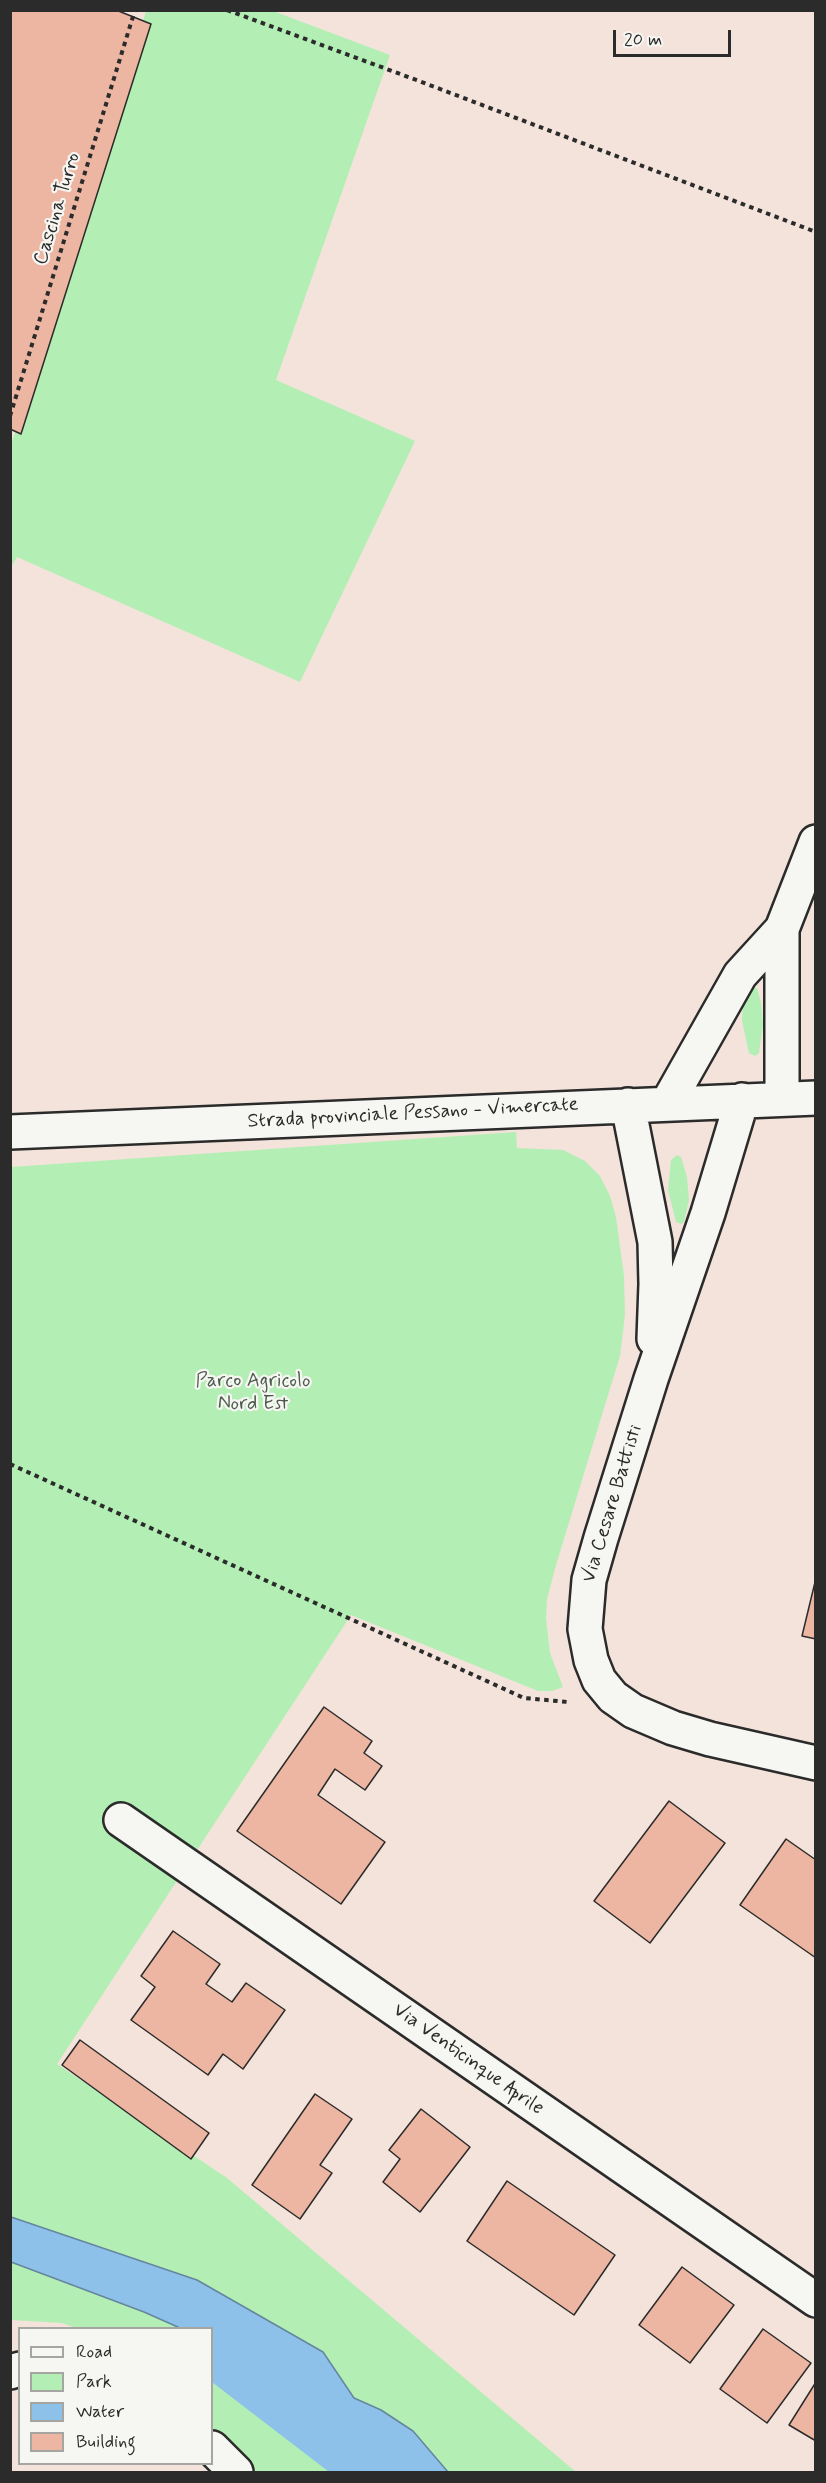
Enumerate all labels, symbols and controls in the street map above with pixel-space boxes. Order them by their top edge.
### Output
scale bar [616,18,734,56]
text: 20 m [624,28,662,52]
street label: Cascina Turro [30,150,86,268]
street label: Strada provinciale Pessano - Vimercate [247,1093,579,1135]
park label: Parco Agricolo Nord Est [195,1370,311,1417]
street label: Via Cesare Battisti [578,1422,648,1586]
street label: Via Venticinque Aprile [388,1999,548,2121]
legend [18,2327,213,2465]
text: Road [76,2340,112,2364]
text: Park [76,2370,112,2394]
text: Water [76,2400,124,2424]
text: Building [76,2430,136,2454]

